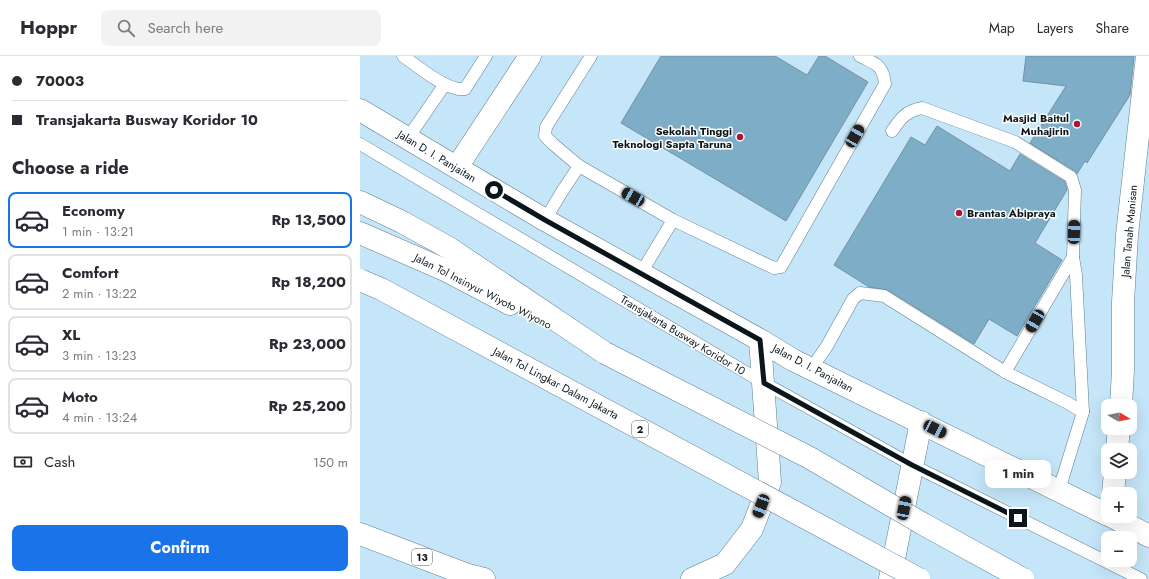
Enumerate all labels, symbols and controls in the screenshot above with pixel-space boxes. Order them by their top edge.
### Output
search box [101,10,381,46]
text: Hoppr [20,14,77,41]
icon: search [115,17,137,39]
text: Search here [147,17,223,39]
text: Map [989,18,1015,38]
text: Layers [1037,18,1073,38]
text: Share [1095,18,1129,38]
text: 70003 [36,70,84,92]
text: Transjakarta Busway Koridor 10 [36,109,258,131]
place label: Masjid Baitul Muhajirin [1003,110,1069,139]
marker: Masjid Baitul Muhajirin [1072,119,1082,129]
place label: Sekolah Tinggi Teknologi Sapta Taruna [613,123,732,152]
car [844,123,866,149]
street label: Jalan D. I. Panjaitan [393,125,479,186]
marker: Sekolah Tinggi Teknologi Sapta Taruna [735,132,745,142]
text: Choose a ride [12,155,129,181]
route start [485,181,503,199]
street label: Jalan Tanah Manisan [1117,184,1141,280]
car [620,186,646,208]
text: Economy [62,200,125,222]
icon: car [14,202,50,238]
place label: Brantas Abipraya [967,205,1056,221]
marker: Brantas Abipraya [954,208,964,218]
text: Rp 13,500 [271,209,346,231]
car [1068,220,1080,244]
text: 1 min · 13:21 [62,222,134,241]
street label: Jalan Tol Insinyur Wiyoto Wiyono [410,248,555,333]
text: Comfort [62,262,119,284]
icon: car [14,264,50,300]
text: Rp 18,200 [271,271,346,293]
text: 2 min · 13:22 [62,284,137,303]
street label: Transjakarta Busway Koridor 10 [617,291,749,379]
car [1024,308,1046,334]
text: XL [62,324,80,346]
icon: car [14,326,50,362]
text: Rp 23,000 [269,333,346,355]
street label: Jalan D. I. Panjaitan [768,339,856,396]
street label: Jalan Tol Lingkar Dalam Jakarta [489,342,622,423]
text: 3 min · 13:23 [62,346,136,365]
text: Moto [62,386,98,408]
icon: car [14,388,50,424]
text: Rp 25,200 [268,395,346,417]
north arrow [1101,399,1137,435]
map controls [1101,399,1137,567]
text: 4 min · 13:24 [62,408,137,427]
car [922,418,948,440]
road number: 2 [632,421,648,437]
button: layers [1101,443,1137,479]
icon: cash [12,451,34,473]
text: Cash [44,451,75,473]
text: 150 m [313,453,348,472]
callout: 1 min [985,460,1051,488]
text: 1 min [1002,464,1034,483]
button: + [1101,487,1137,523]
car [751,493,771,519]
car [896,495,912,521]
route end [1009,509,1027,527]
button: Confirm [12,525,348,571]
button: − [1101,531,1137,567]
road number: 13 [412,549,432,565]

